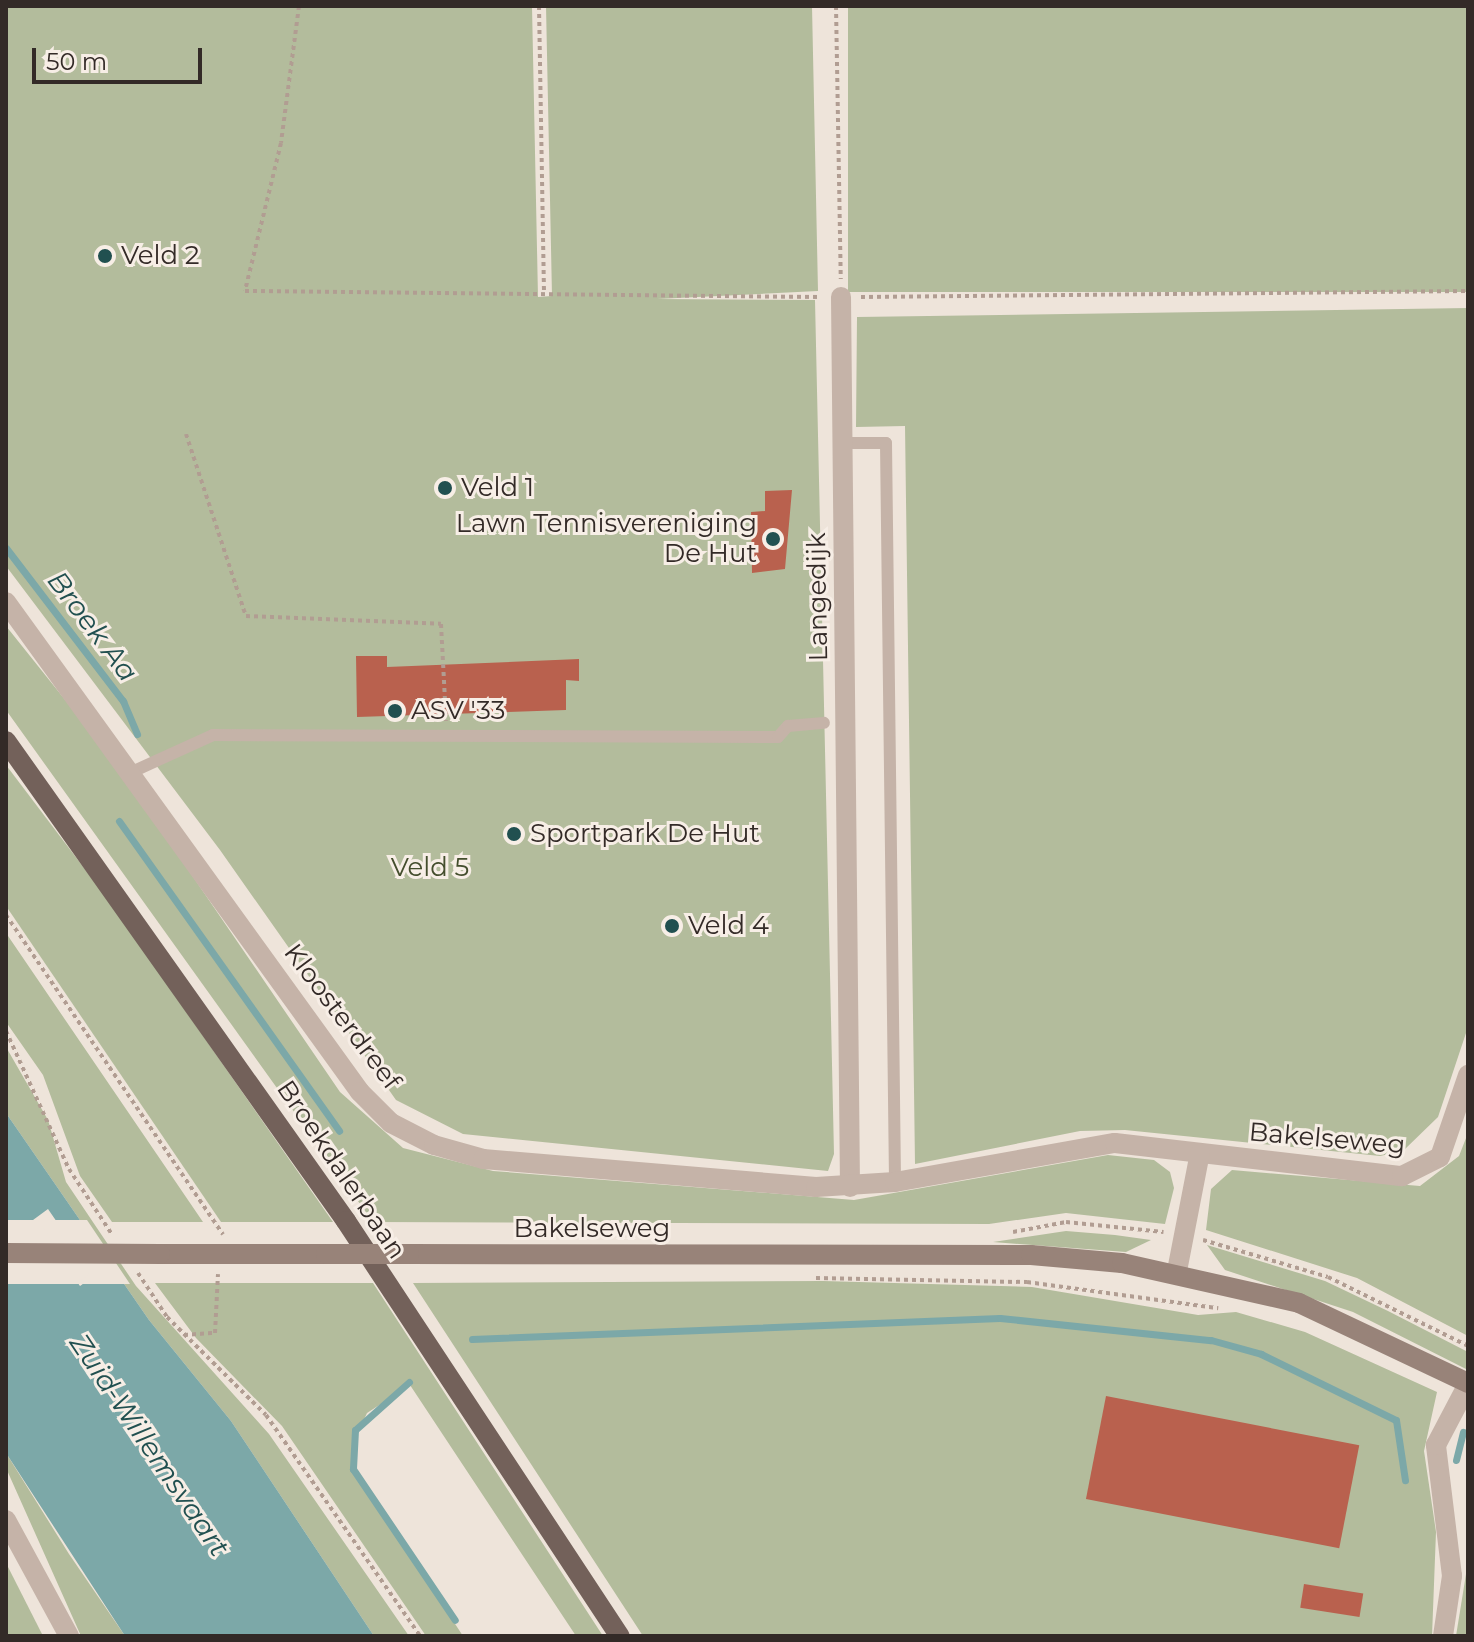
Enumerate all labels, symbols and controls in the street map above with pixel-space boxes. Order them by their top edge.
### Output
scale bar [36,32,206,82]
text: 50 m [46,47,107,76]
place label: Veld 2 [121,240,200,272]
marker: Veld 2 [96,247,114,265]
place label: Veld 1 [461,472,534,504]
marker: Veld 1 [436,479,454,497]
place label: Lawn Tennisvereniging De Hut [456,508,757,570]
marker: Lawn Tennisvereniging De Hut [764,530,782,548]
street label: Langedijk [801,532,835,662]
water label: Broek Aa [41,564,145,688]
place label: ASV '33 [411,695,506,727]
marker: ASV '33 [386,702,404,720]
place label: Sportpark De Hut [530,818,760,850]
marker: Sportpark De Hut [505,825,523,843]
park label: Veld 5 [391,852,469,884]
place label: Veld 4 [688,910,769,942]
marker: Veld 4 [663,917,681,935]
street label: Kloosterdreef [277,938,407,1096]
street label: Broekdalerbaan [270,1075,412,1265]
street label: Bakelseweg [1248,1117,1406,1161]
street label: Bakelseweg [514,1213,670,1245]
water label: Zuid-Willemsvaart [63,1327,237,1563]

